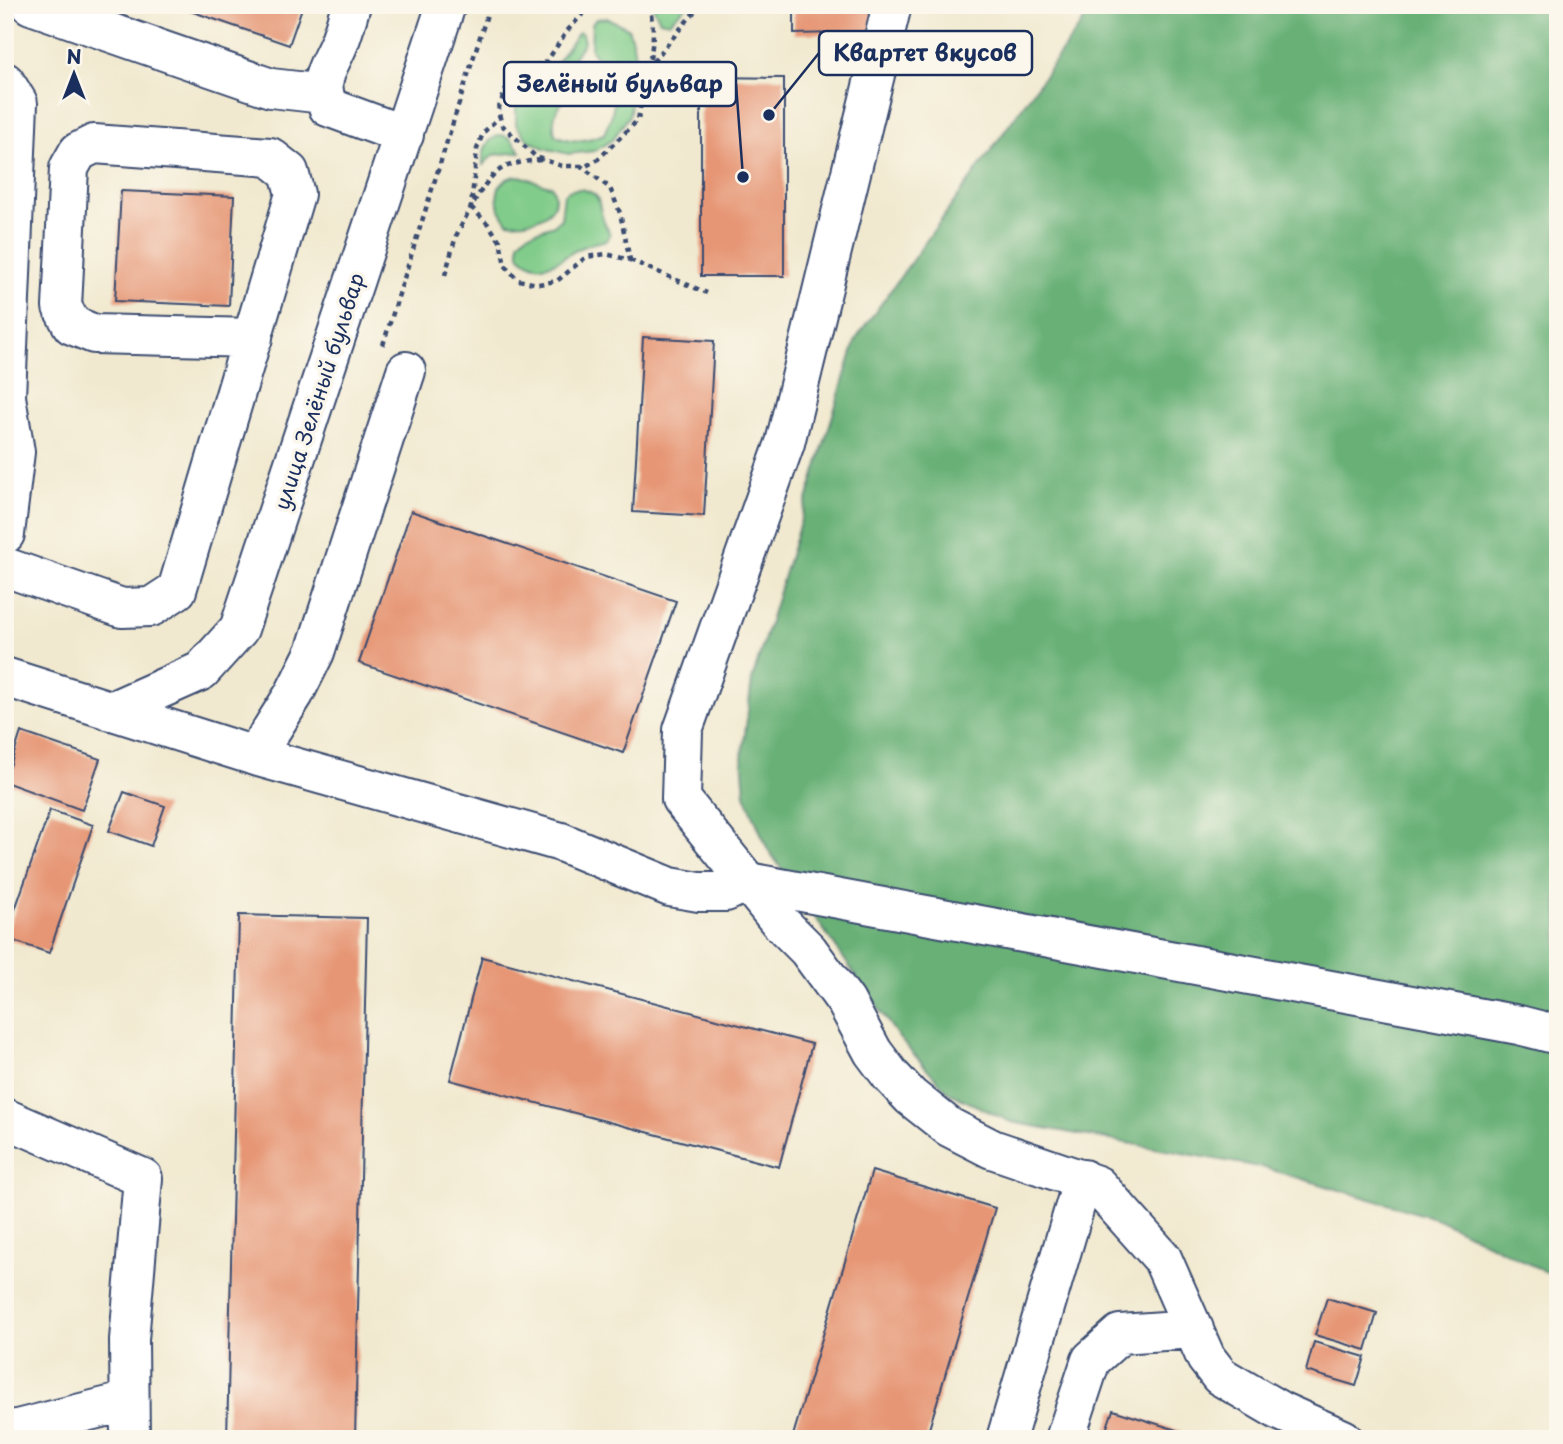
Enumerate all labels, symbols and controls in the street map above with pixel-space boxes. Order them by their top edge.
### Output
callout: Квартет вкусов [819,31,1032,75]
text: Квартет вкусов [833,34,1017,69]
north arrow [38,38,108,108]
text: N [66,42,82,70]
callout: Зелёный бульвар [504,62,736,106]
text: Зелёный бульвар [516,65,723,100]
street label: улица Зелёный бульвар [264,268,372,514]

